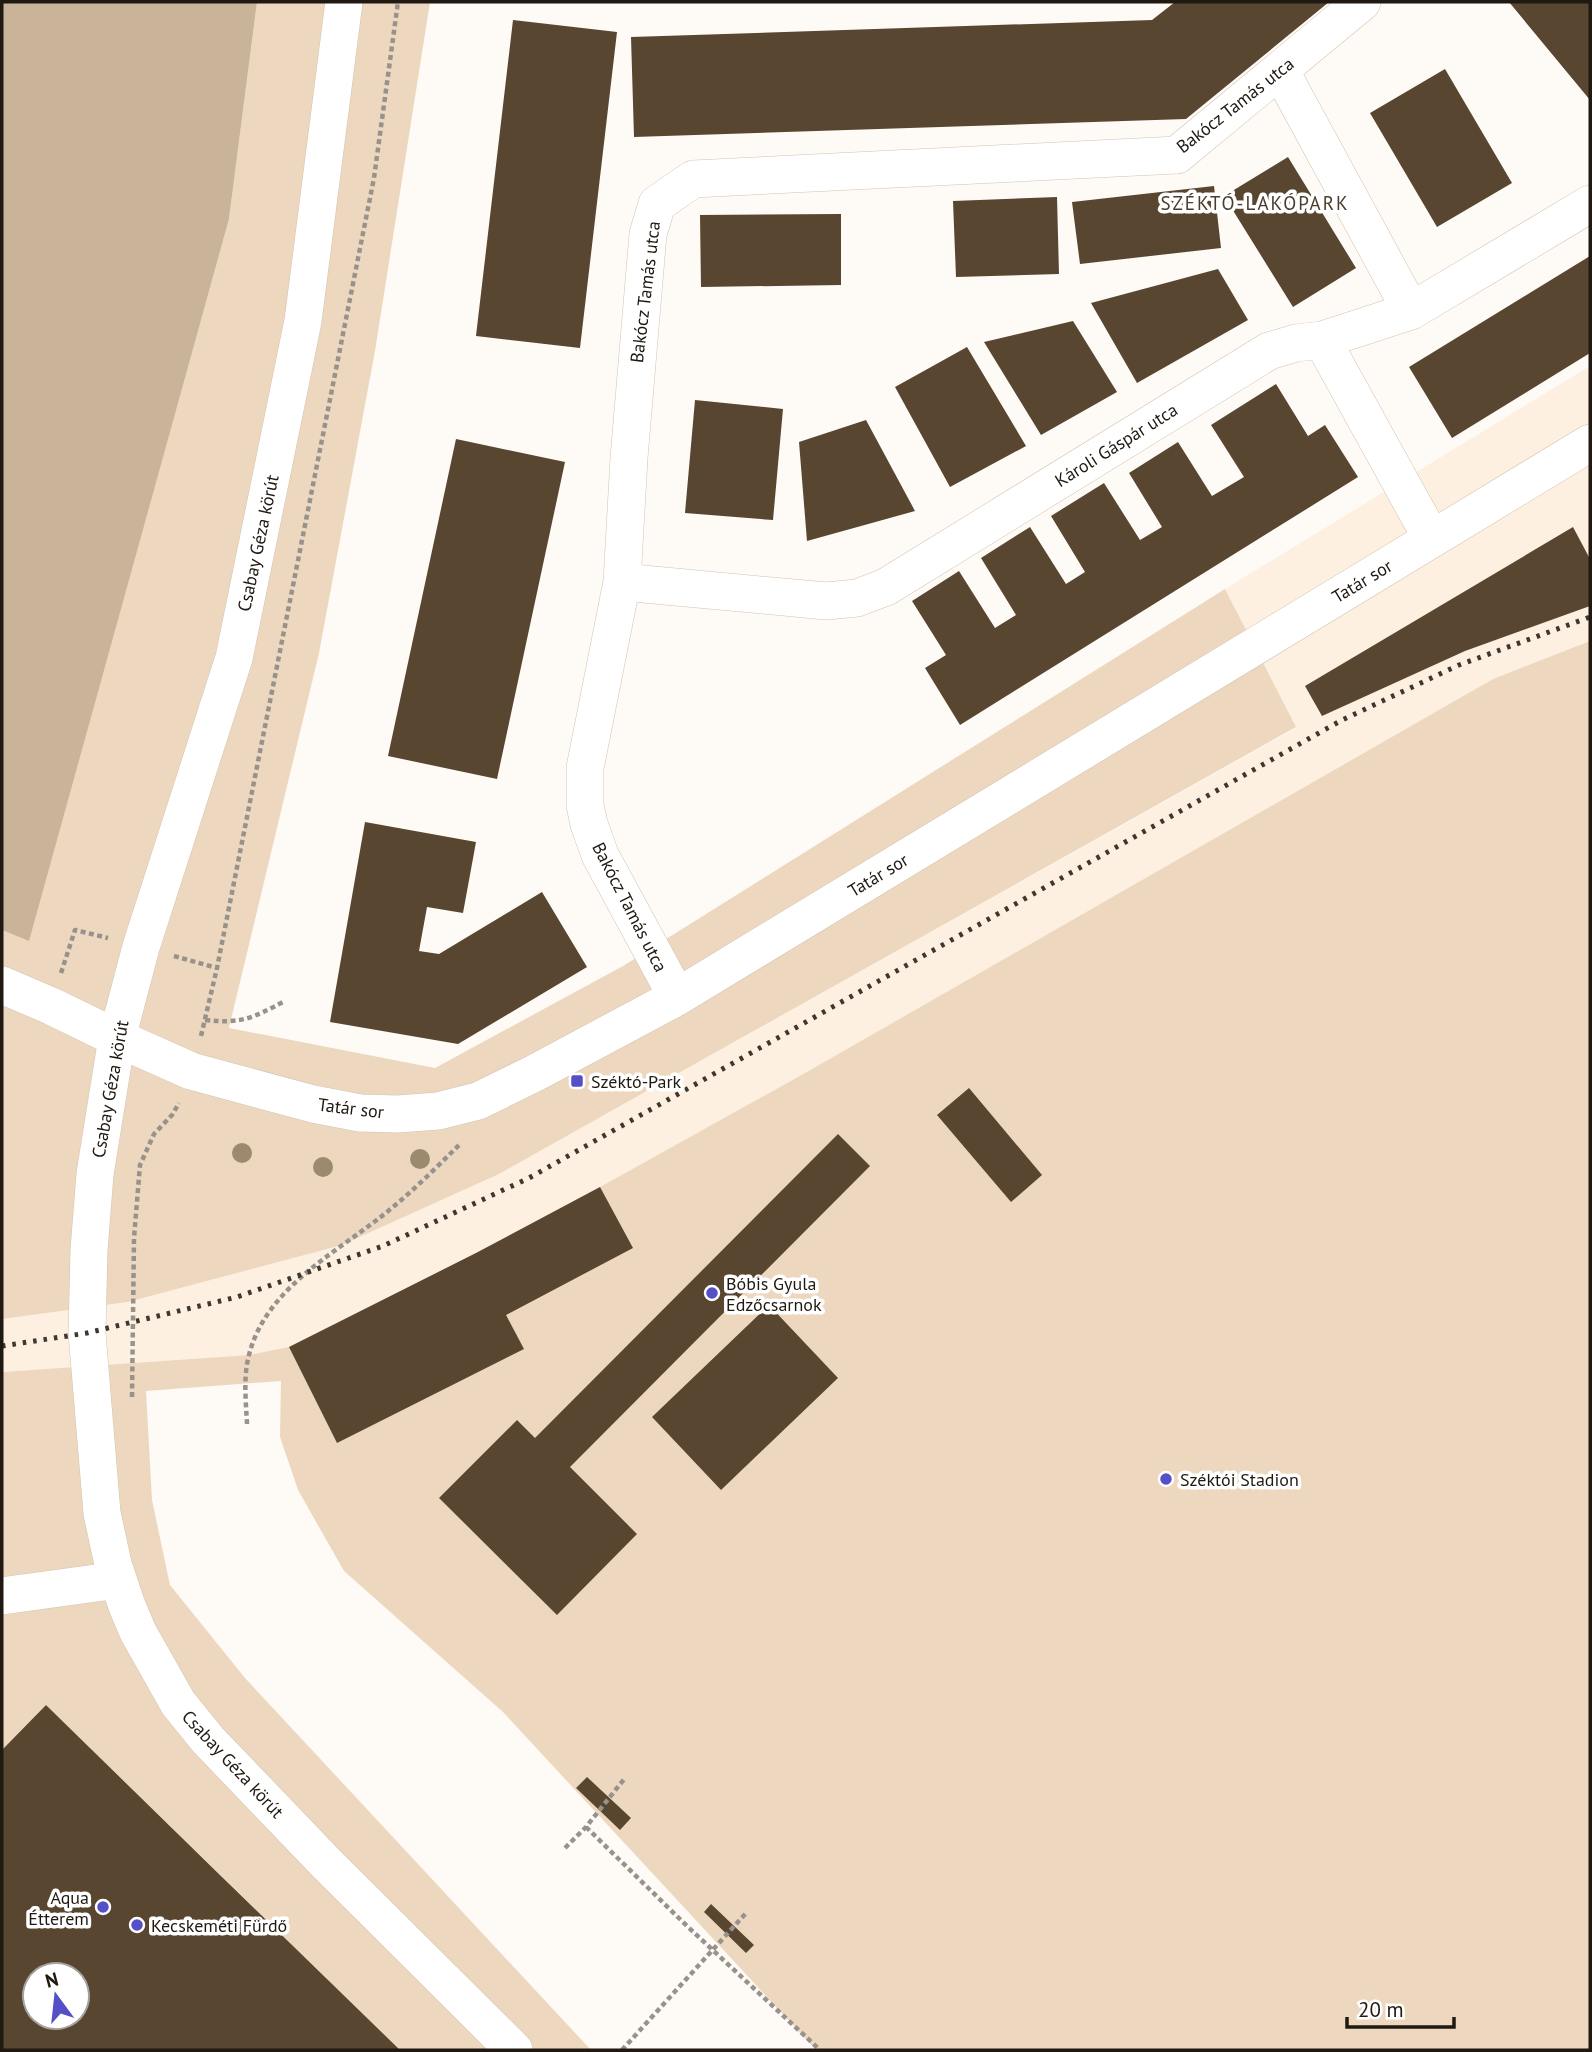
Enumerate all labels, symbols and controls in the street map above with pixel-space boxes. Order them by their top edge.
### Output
street label: Bakócz Tamás utca [1172,52,1298,158]
district label: SZÉKTÓ-LAKÓPARK [1160,191,1350,215]
street label: Bakócz Tamás utca [625,220,665,364]
street label: Károli Gáspár utca [1050,398,1182,492]
street label: Csabay Géza körút [232,472,284,614]
street label: Tatár sor [1328,554,1396,608]
street label: Bakócz Tamás utca [587,838,673,976]
street label: Tatár sor [844,848,912,902]
street label: Csabay Géza körút [87,1018,133,1160]
place label: Széktó-Park [591,1070,682,1093]
marker: Széktó-Park [569,1073,585,1089]
street label: Tatár sor [317,1093,385,1123]
place label: Bóbis Gyula Edzőcsarnok [726,1272,822,1316]
marker: Bóbis Gyula Edzőcsarnok [704,1285,720,1301]
place label: Széktói Stadion [1180,1468,1299,1491]
marker: Széktói Stadion [1158,1471,1174,1487]
street label: Csabay Géza körút [177,1705,289,1823]
place label: Aqua Étterem [28,1886,89,1930]
marker: Aqua Étterem [95,1899,111,1915]
place label: Kecskeméti Fürdő [151,1914,287,1937]
marker: Kecskeméti Fürdő [129,1917,145,1933]
north arrow [21,1961,91,2031]
text: N [42,1966,61,1993]
scale bar [1347,1986,1454,2030]
text: 20 m [1358,1996,1404,2023]

